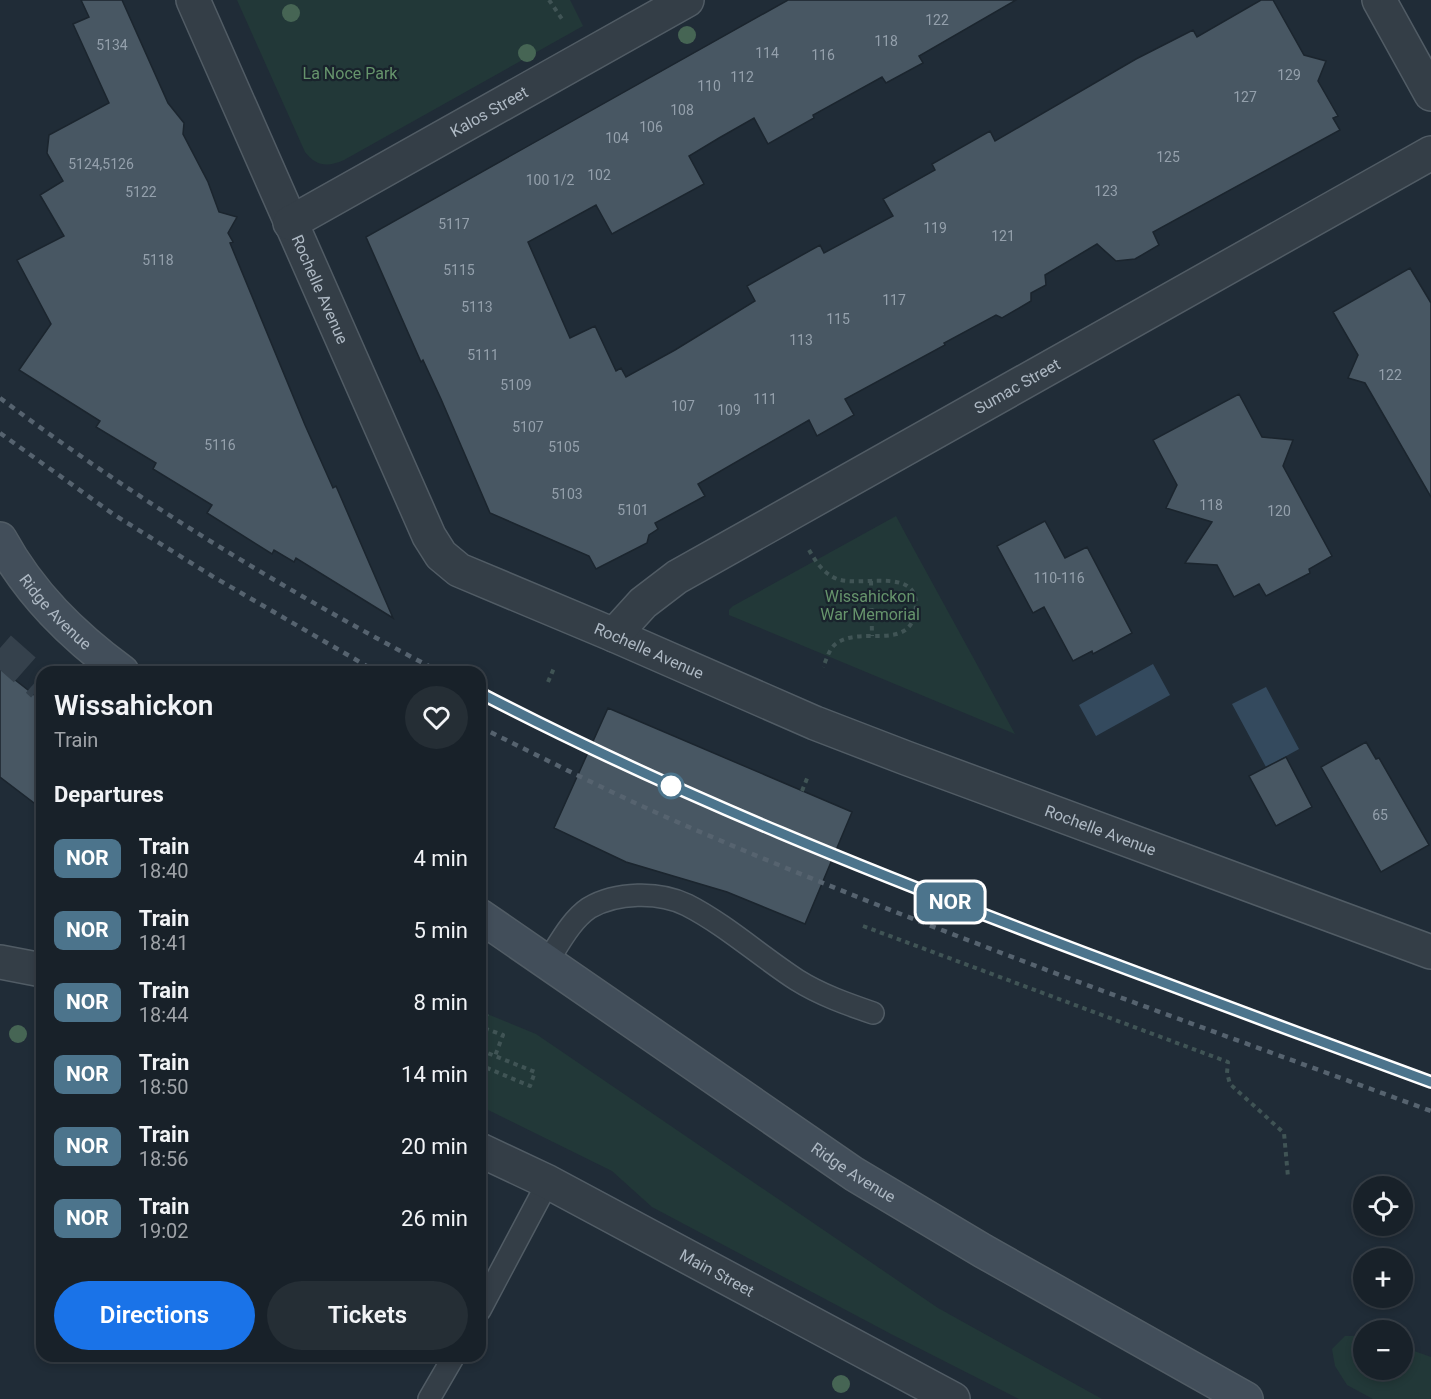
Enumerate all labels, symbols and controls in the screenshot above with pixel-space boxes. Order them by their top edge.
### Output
house number: 122 [925,12,949,28]
house number: 118 [874,33,898,49]
house number: 5134 [96,37,128,53]
house number: 114 [755,45,779,61]
house number: 116 [811,47,835,63]
park label: La Noce Park [303,64,398,83]
house number: 129 [1277,67,1301,83]
house number: 112 [730,69,754,85]
house number: 110 [697,78,721,94]
street label: Kalos Street [447,82,531,141]
house number: 127 [1233,89,1257,105]
house number: 108 [670,102,694,118]
house number: 106 [639,119,663,135]
house number: 104 [605,130,629,146]
house number: 125 [1156,149,1180,165]
house number: 5124,5126 [68,156,134,172]
house number: 102 [587,167,611,183]
house number: 100 1/2 [526,172,574,188]
house number: 123 [1094,183,1118,199]
house number: 5122 [125,184,157,200]
house number: 5117 [438,216,470,232]
house number: 119 [923,220,947,236]
house number: 121 [991,228,1015,244]
street label: Rochelle Avenue [288,232,353,347]
house number: 5118 [142,252,174,268]
house number: 5115 [443,262,475,278]
house number: 117 [882,292,906,308]
house number: 5113 [461,299,493,315]
house number: 115 [826,311,850,327]
house number: 113 [789,332,813,348]
house number: 5111 [467,347,499,363]
street label: Sumac Street [971,354,1063,418]
house number: 122 [1378,367,1402,383]
house number: 5109 [500,377,532,393]
house number: 111 [753,391,777,407]
house number: 107 [671,398,695,414]
house number: 109 [717,402,741,418]
house number: 5107 [512,419,544,435]
house number: 5116 [204,437,236,453]
house number: 5105 [548,439,580,455]
house number: 5103 [551,486,583,502]
house number: 118 [1199,497,1223,513]
house number: 5101 [617,502,649,518]
house number: 120 [1267,503,1291,519]
street label: Ridge Avenue [16,570,96,653]
house number: 110-116 [1033,570,1085,586]
park label: Wissahickon War Memorial [820,587,920,624]
street label: Rochelle Avenue [592,618,707,683]
button: heart [405,686,468,749]
text: Wissahickon [54,689,213,722]
text: Train [54,728,98,752]
unlabelled marker [658,773,684,799]
text: Departures [54,782,164,807]
street label: Rochelle Avenue [1042,801,1159,859]
house number: 65 [1372,807,1388,823]
text: Train [139,834,189,859]
text: NOR [66,846,109,870]
text: 4 min [413,846,468,871]
text: 18:40 [139,859,189,883]
line badge: NOR [916,882,984,922]
text: NOR [929,890,971,914]
text: Train [139,906,189,931]
text: NOR [66,918,109,942]
text: 5 min [413,918,468,943]
text: 18:41 [139,931,189,955]
text: Train [139,978,189,1003]
text: NOR [66,990,109,1014]
text: 8 min [413,990,468,1015]
text: 18:44 [139,1003,189,1027]
text: Train [139,1050,189,1075]
text: NOR [66,1062,109,1086]
text: 14 min [401,1062,468,1087]
text: 18:50 [139,1075,189,1099]
text: Train [139,1122,189,1147]
text: NOR [66,1134,109,1158]
text: 20 min [401,1134,468,1159]
street label: Ridge Avenue [808,1138,899,1206]
text: 18:56 [139,1147,189,1171]
map controls [1353,1176,1413,1380]
button: locate [1353,1176,1413,1236]
text: Train [139,1194,189,1219]
text: NOR [66,1206,109,1230]
text: 26 min [401,1206,468,1231]
text: 19:02 [139,1219,189,1243]
street label: Main Street [677,1245,758,1300]
button: + [1353,1248,1413,1308]
button: Directions [54,1281,255,1350]
button: Tickets [267,1281,468,1350]
button: − [1353,1320,1413,1380]

